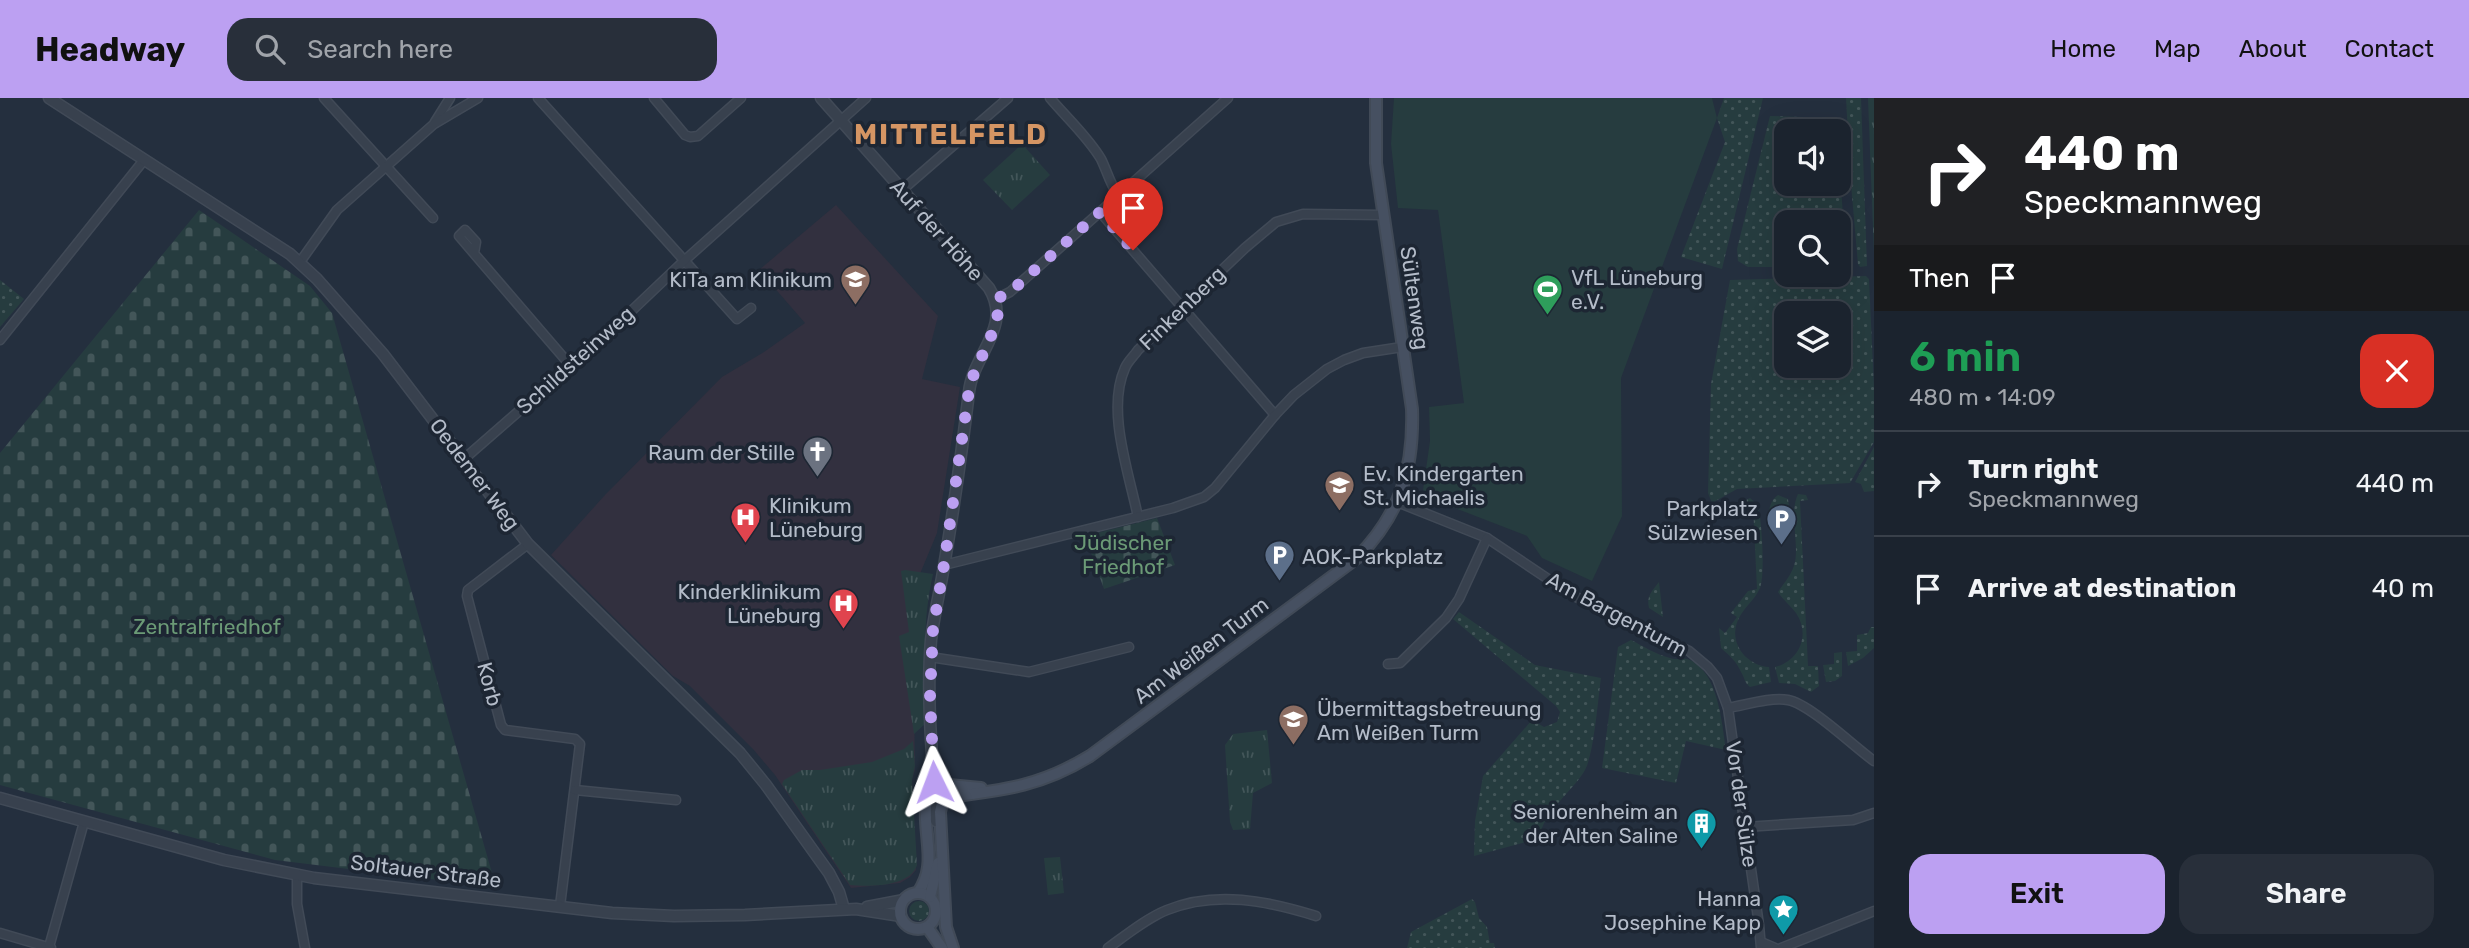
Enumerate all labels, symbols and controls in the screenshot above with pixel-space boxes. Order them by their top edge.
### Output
search box [227,18,717,81]
text: Headway [35,30,185,69]
icon: search [251,30,289,68]
text: Search here [307,34,453,65]
text: Home [2050,35,2116,63]
text: Map [2154,35,2201,63]
text: About [2239,35,2307,63]
text: Contact [2345,35,2434,63]
district label: MITTELFELD [854,118,1048,151]
map controls [1774,119,1851,378]
button: sound [1774,119,1851,196]
text: 440 m [2024,124,2180,182]
icon: right [1909,126,2000,217]
street label: Auf der Höhe [885,174,989,286]
pin [1103,178,1163,250]
text: Speckmannweg [2024,183,2262,221]
icon: arrive [1114,189,1152,227]
button: search [1774,210,1851,287]
street label: Sültenweg [1395,245,1435,351]
icon: arrive [1984,259,2022,297]
street label: Finkenberg [1134,261,1230,355]
school or university icon: KiTa am Klinikum [838,262,872,306]
text: Then [1909,263,1970,294]
place label: VfL Lüneburg e.V. [1571,265,1703,314]
place label: KiTa am Klinikum [669,267,832,292]
sports icon: VfL Lüneburg e.V. [1531,272,1565,316]
street label: Schildsteinweg [511,301,639,419]
button: layers [1774,301,1851,378]
text: 6 min [1909,332,2021,382]
button: close [2360,334,2434,408]
text: 480 m · 14:09 [1909,383,2056,411]
street label: Oedemer Weg [425,413,525,535]
church icon: Raum der Stille [801,435,835,479]
place label: Raum der Stille [648,440,795,465]
text: Turn right [1968,454,2098,485]
place label: Ev. Kindergarten St. Michaelis [1363,461,1524,510]
icon: right [1909,465,1947,503]
school or university icon: Ev. Kindergarten St. Michaelis [1323,468,1357,512]
text: 440 m [2356,468,2434,499]
text: Speckmannweg [1968,485,2139,513]
place label: Klinikum Lüneburg [769,493,863,542]
place label: Parkplatz Sülzwiesen [1648,496,1758,545]
hospital icon: Klinikum Lüneburg [729,500,763,544]
parking icon: Parkplatz Sülzwiesen [1764,503,1798,547]
park label: Jüdischer Friedhof [1074,530,1172,579]
parking icon: AOK-Parkplatz [1262,539,1296,583]
place label: AOK-Parkplatz [1302,544,1443,569]
street label: Am Bargenturm [1542,566,1692,662]
icon: arrive [1909,570,1947,608]
text: Arrive at destination [1968,573,2236,604]
text: 40 m [2372,573,2434,604]
place label: Kinderklinikum Lüneburg [677,579,821,628]
hospital icon: Kinderklinikum Lüneburg [827,586,861,630]
street label: Am Weißen Turm [1129,591,1273,709]
park label: Zentralfriedhof [133,614,281,639]
street label: Korb [472,659,508,709]
place label: Übermittagsbetreuung Am Weißen Turm [1317,696,1541,745]
school or university icon: Übermittagsbetreuung Am Weißen Turm [1277,703,1311,747]
street label: Vor der Sülze [1721,739,1763,869]
position arrow [897,745,971,819]
place label: Seniorenheim an der Alten Saline [1513,799,1678,848]
building icon: Seniorenheim an der Alten Saline [1684,806,1718,850]
street label: Soltauer Straße [349,849,503,893]
button: Exit [1909,854,2165,934]
button: Share [2179,854,2434,934]
place label: Hanna Josephine Kapp [1604,886,1761,935]
place icon: Hanna Josephine Kapp [1767,893,1801,937]

